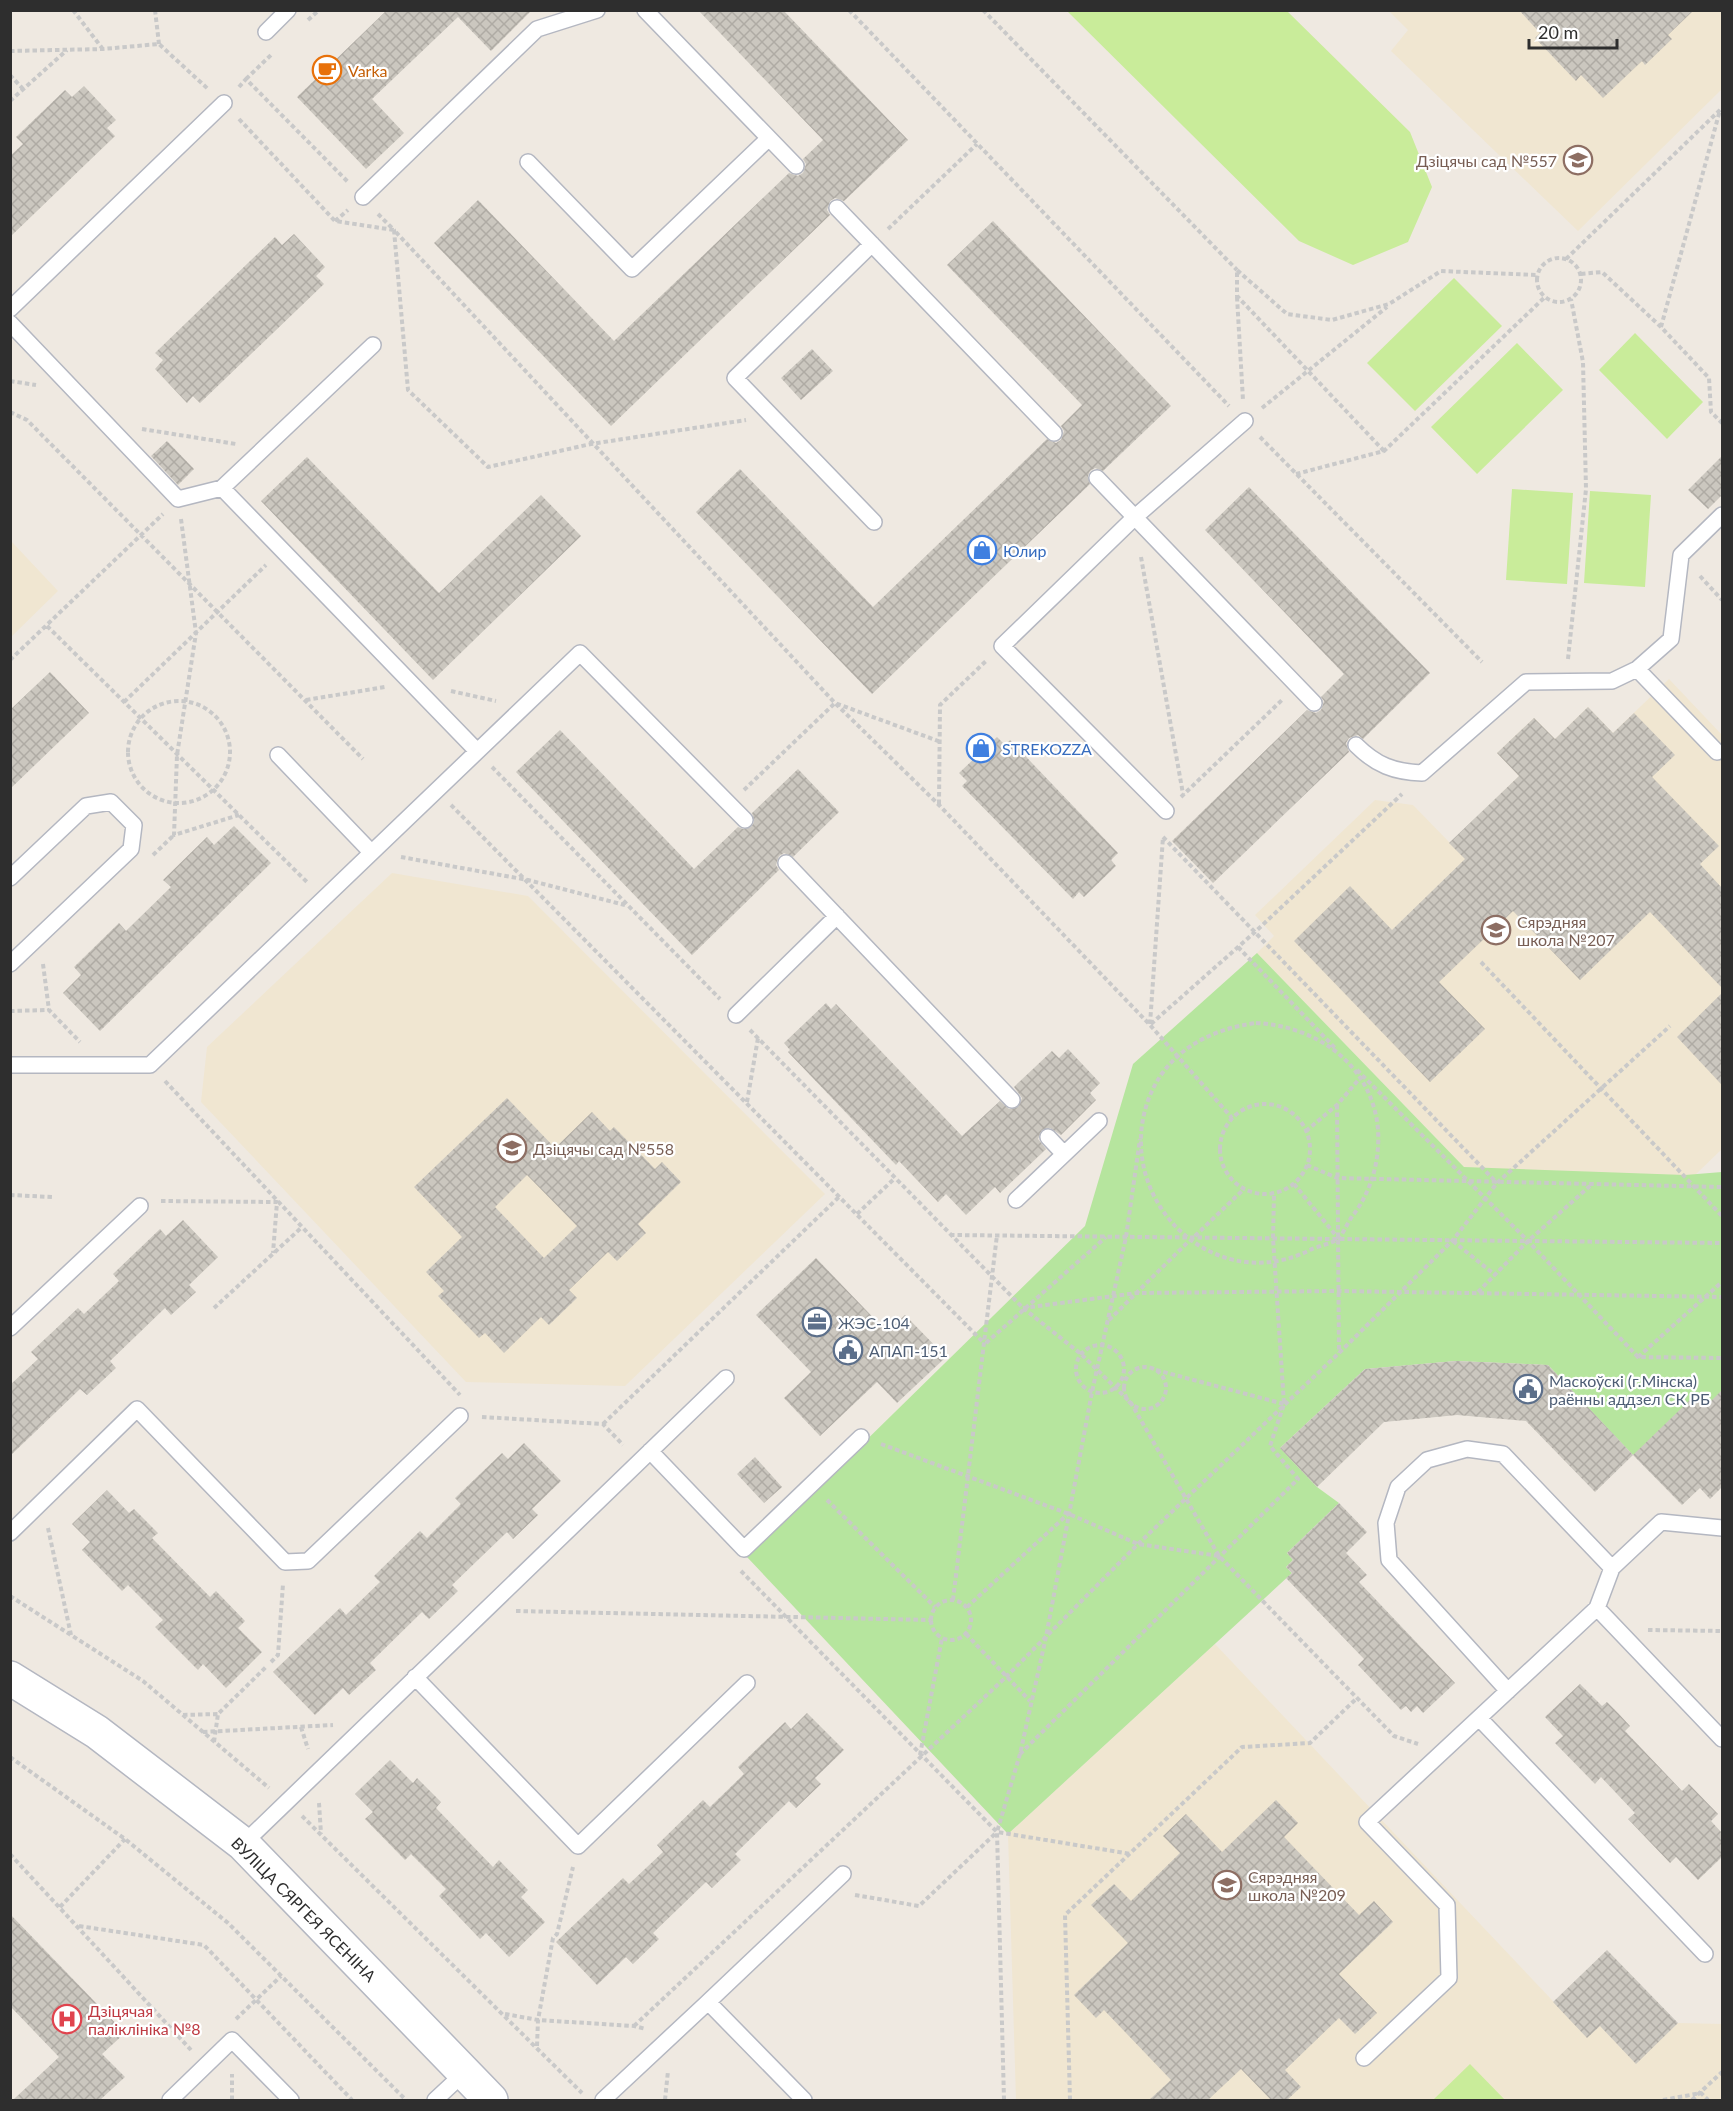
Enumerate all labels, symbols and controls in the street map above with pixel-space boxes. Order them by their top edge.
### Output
scale bar [1529,12,1618,50]
text: 20 m [1538,21,1578,43]
cafe icon: Varka [311,54,343,86]
place label: Varka [348,61,388,80]
school or university icon: Дзіцячы сад №557 [1562,144,1594,176]
place label: Дзіцячы сад №557 [1416,151,1557,170]
shop icon: Юлир [966,534,998,566]
place label: Юлир [1003,541,1047,560]
shop icon: STREKOZZA [965,732,997,764]
place label: STREKOZZA [1002,739,1092,758]
place label: Сярэдняя школа №207 [1517,912,1615,949]
school or university icon: Сярэдняя школа №207 [1480,914,1512,946]
school or university icon: Дзіцячы сад №558 [496,1132,528,1164]
place label: Дзіцячы сад №558 [533,1139,674,1158]
office icon: ЖЭС-104 [801,1306,833,1338]
place label: ЖЭС-104 [838,1313,910,1332]
public building icon: АПАП-151 [832,1334,864,1366]
place label: АПАП-151 [869,1341,948,1360]
place label: Маскоўскі (г.Мінска) раённы аддзел СК РБ [1549,1371,1710,1408]
public building icon: Маскоўскі (г.Мінска) раённы аддзел СК РБ [1512,1373,1544,1405]
street label: ВУЛІЦА СЯРГЕЯ ЯСЕНІНА [228,1833,380,1985]
place label: Сярэдняя школа №209 [1248,1867,1346,1904]
school or university icon: Сярэдняя школа №209 [1211,1869,1243,1901]
place label: Дзіцячая паліклініка №8 [88,2001,201,2038]
hospital icon: Дзіцячая паліклініка №8 [51,2003,83,2035]

